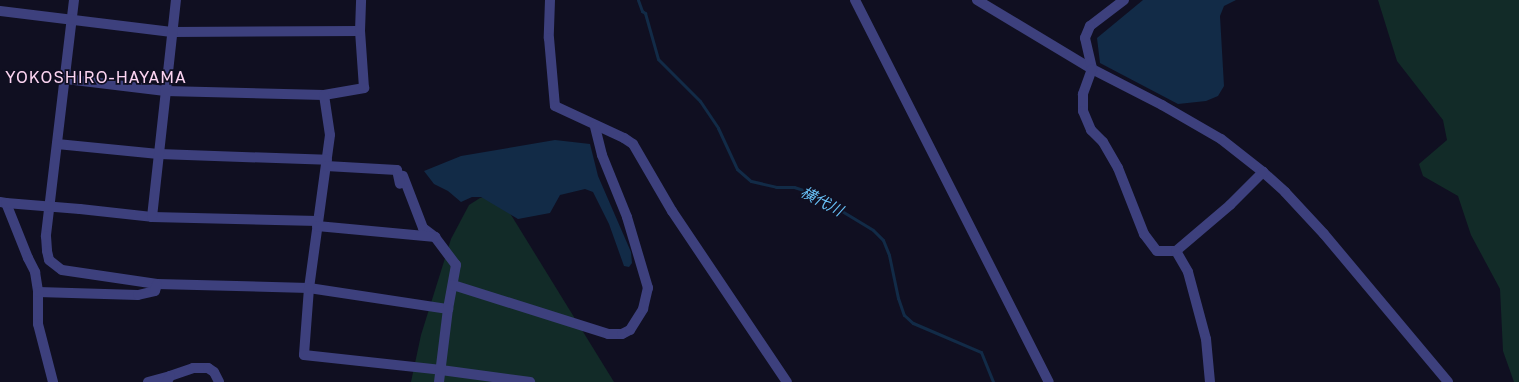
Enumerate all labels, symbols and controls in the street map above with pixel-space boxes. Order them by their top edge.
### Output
district label: YOKOSHIRO-HAYAMA [5,67,187,87]
water label: 横代川 [798,182,846,220]

